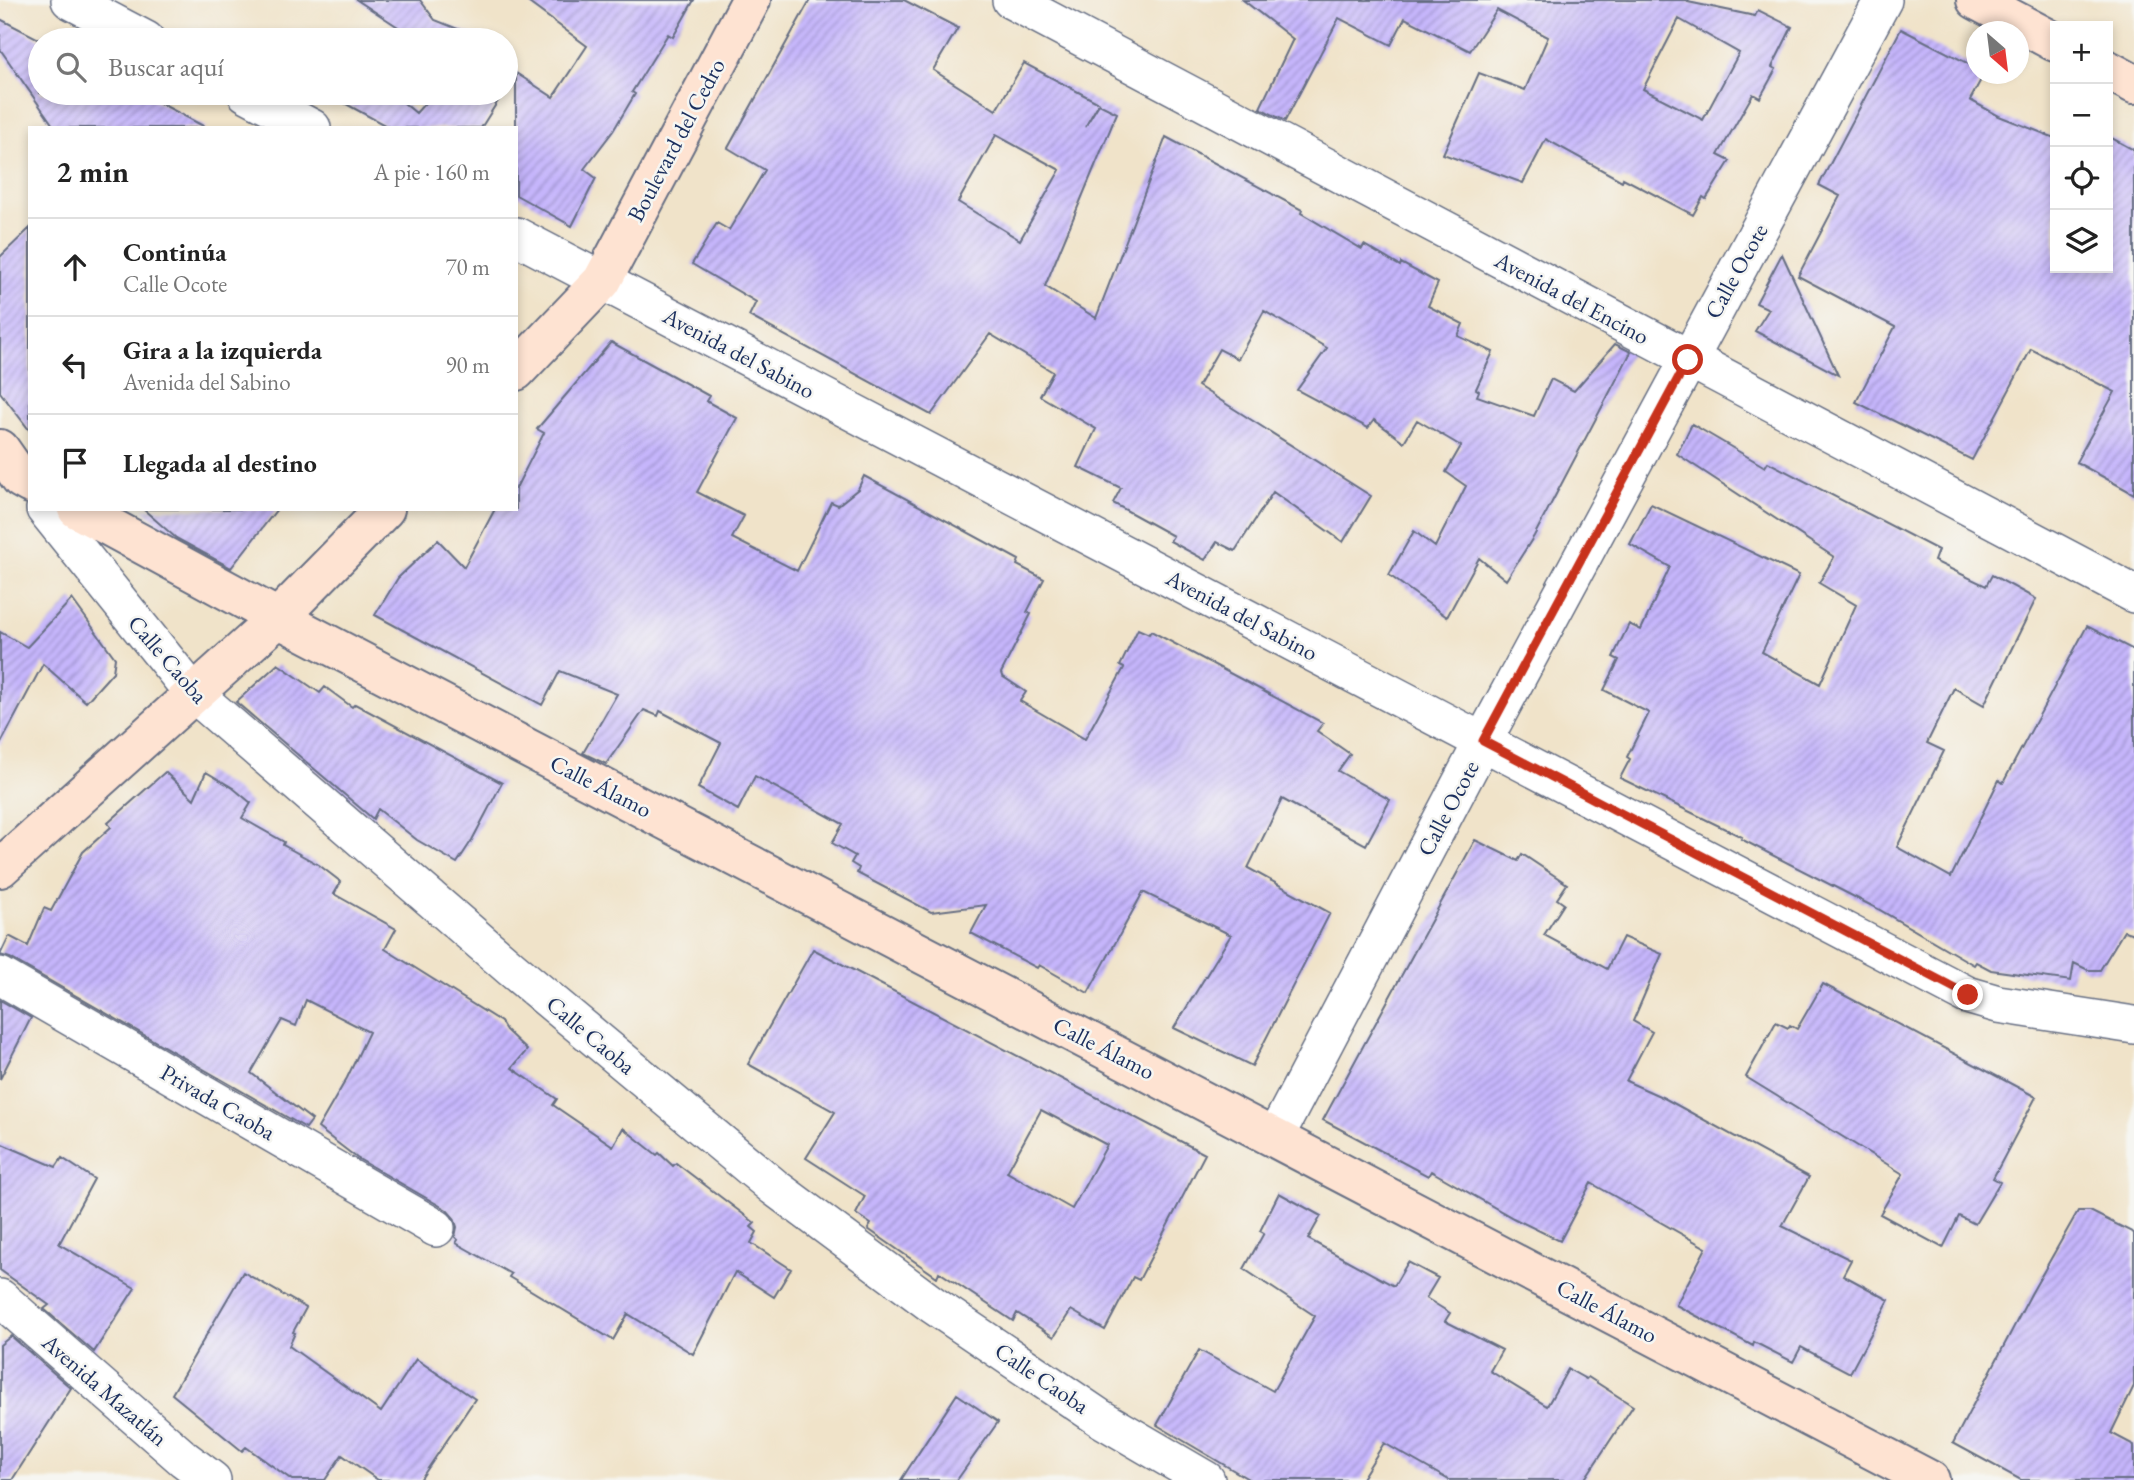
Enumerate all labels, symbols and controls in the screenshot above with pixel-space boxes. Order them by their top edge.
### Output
north arrow [1966,21,2029,84]
map controls [2050,21,2113,273]
button: + [2050,21,2113,84]
search box [28,28,518,105]
icon: search [52,48,90,86]
text: Buscar aquí [108,50,224,84]
street label: Boulevard del Cedro [620,53,732,227]
button: − [2050,84,2113,147]
button: locate [2050,147,2113,210]
text: 2 min [56,152,129,191]
text: A pie · 160 m [374,157,490,187]
button: layers [2050,210,2113,273]
street label: Calle Ocote [1698,218,1774,324]
text: Continúa [123,235,227,269]
street label: Avenida del Encino [1489,244,1654,351]
icon: ahead [56,248,94,286]
text: 70 m [445,252,490,282]
text: Calle Ocote [123,269,227,299]
street label: Avenida del Sabino [657,300,820,406]
text: Gira a la izquierda [123,333,322,367]
route start [1672,344,1703,375]
icon: left [56,346,94,384]
text: 90 m [445,350,490,380]
text: Avenida del Sabino [123,367,291,397]
icon: arrive [56,444,94,482]
text: Llegada al destino [123,446,317,480]
street label: Avenida del Sabino [1160,562,1323,668]
street label: Calle Caoba [121,609,215,710]
street label: Calle Álamo [545,748,657,824]
street label: Calle Ocote [1410,755,1486,861]
route end [1952,979,1983,1010]
street label: Calle Caoba [540,989,642,1082]
street label: Calle Álamo [1048,1010,1160,1086]
street label: Privada Caoba [155,1057,282,1147]
street label: Calle Álamo [1551,1272,1663,1350]
street label: Avenida Mazatlán [35,1327,174,1453]
street label: Calle Caoba [989,1335,1096,1421]

